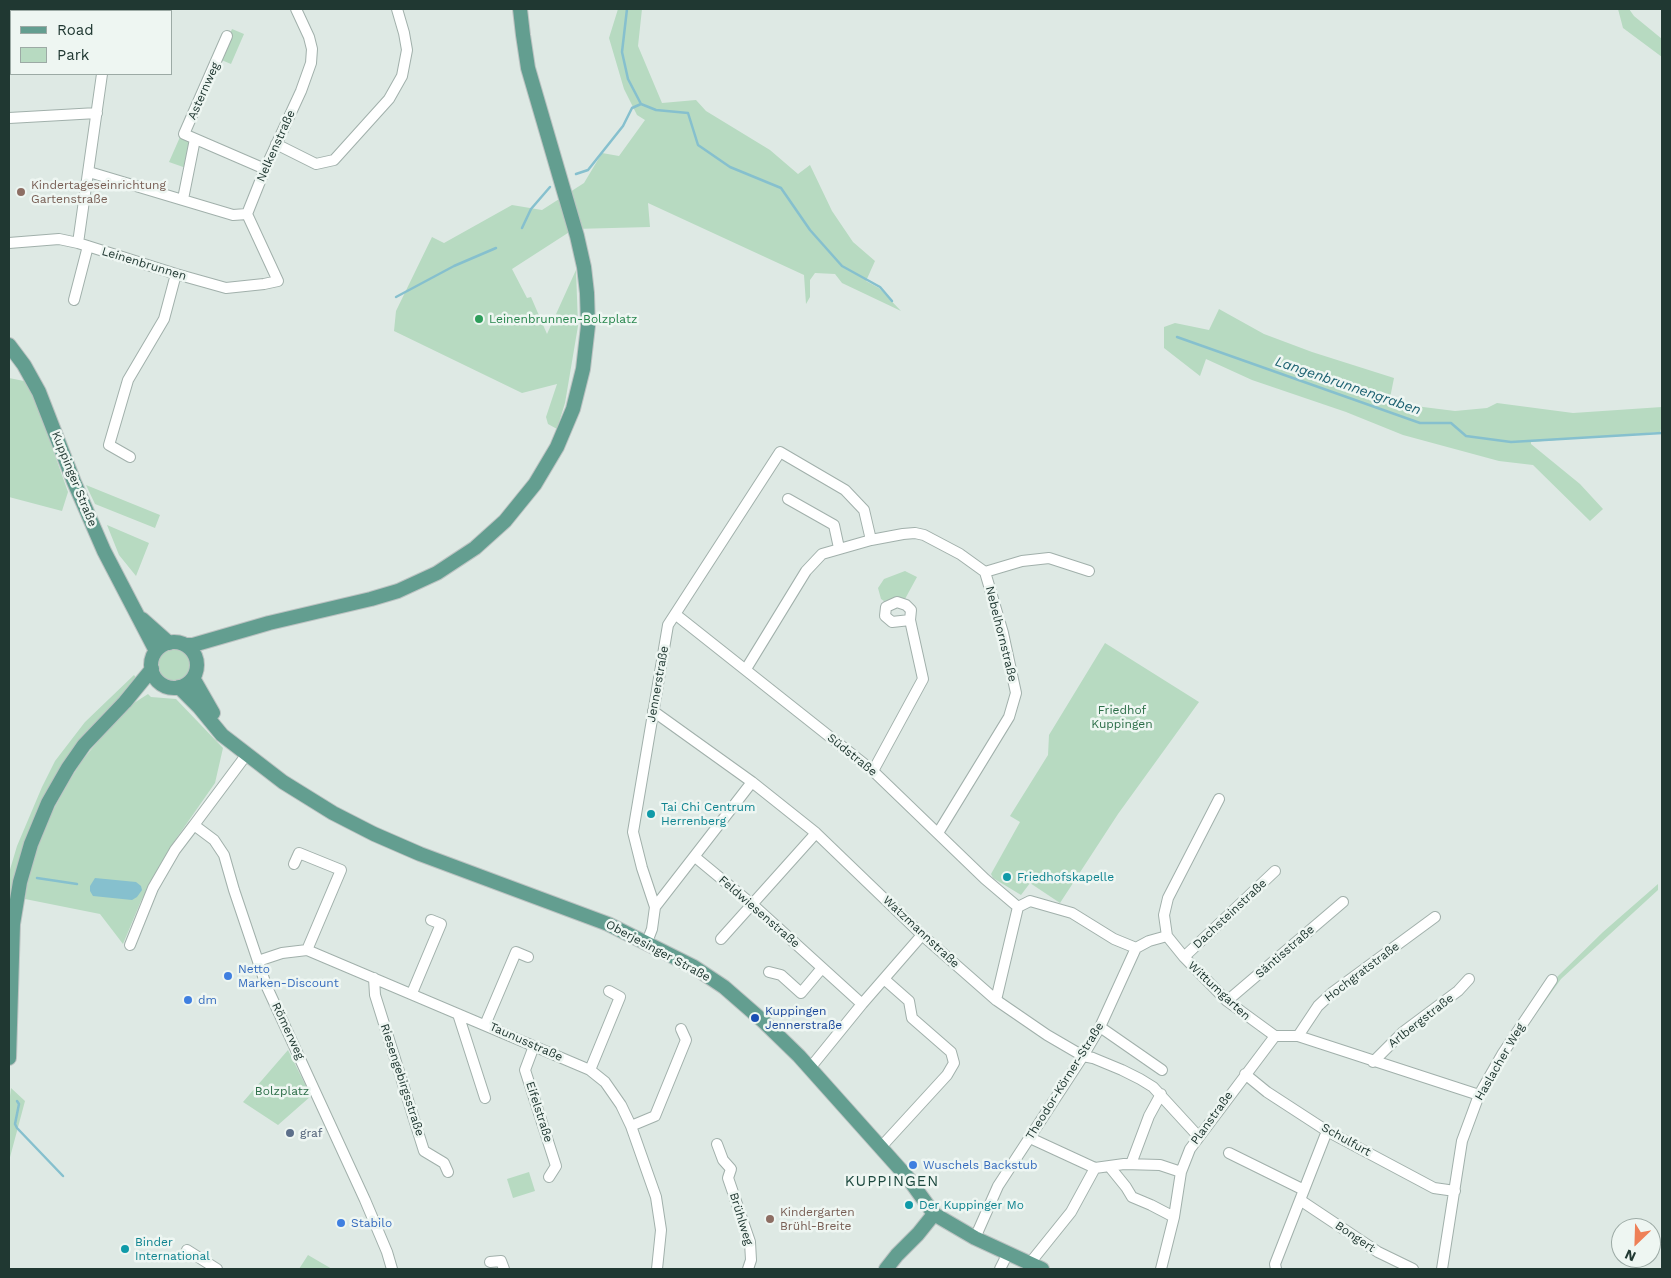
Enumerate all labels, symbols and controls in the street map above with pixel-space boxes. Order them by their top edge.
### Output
legend [10,10,172,75]
text: Road [57,21,94,39]
text: Park [57,46,89,64]
street label: Asternweg [185,60,223,122]
street label: Nelkenstraße [254,108,298,184]
place label: Kindertageseinrichtung Gartenstraße [31,178,166,206]
marker: Kindertageseinrichtung Gartenstraße [15,186,27,198]
street label: Leinenbrunnen [100,244,188,284]
place label: Leinenbrunnen-Bolzplatz [489,312,637,326]
marker: Leinenbrunnen-Bolzplatz [473,313,485,325]
water label: Langenbrunnengraben [1273,353,1423,419]
street label: Kuppinger Straße [48,429,100,529]
street label: Nebelhornstraße [982,585,1020,683]
street label: Jennerstraße [644,645,672,723]
park label: Friedhof Kuppingen [1091,703,1153,731]
street label: Südstraße [824,731,880,779]
place label: Tai Chi Centrum Herrenberg [661,800,755,828]
marker: Tai Chi Centrum Herrenberg [645,808,657,820]
place label: Friedhofskapelle [1017,870,1114,884]
marker: Friedhofskapelle [1001,871,1013,883]
street label: Feldwiesenstraße [715,873,803,951]
street label: Dachsteinstraße [1190,876,1270,952]
street label: Watzmannstraße [880,893,962,971]
street label: Oberjesinger Straße [603,917,713,985]
street label: Säntisstraße [1253,922,1317,982]
street label: Hochgratstraße [1322,939,1402,1005]
street label: Wittumgarten [1185,958,1253,1024]
place label: Netto Marken-Discount [238,962,339,990]
marker: Netto Marken-Discount [222,970,234,982]
street label: Arlbergstraße [1385,991,1457,1051]
place label: dm [198,993,217,1007]
marker: dm [182,994,194,1006]
street label: Römerweg [269,1000,307,1062]
place label: Kuppingen Jennerstraße [765,1004,842,1032]
marker: Kuppingen Jennerstraße [749,1012,761,1024]
street label: Taunusstraße [487,1019,565,1065]
street label: Theodor-Körner-Straße [1023,1020,1107,1142]
street label: Haslacher Weg [1472,1021,1528,1103]
street label: Riesengebirgsstraße [377,1022,427,1138]
street label: Eifelstraße [522,1080,556,1144]
park label: Bolzplatz [255,1084,309,1098]
street label: Planstraße [1188,1089,1236,1147]
street label: Schulfurt [1319,1120,1373,1160]
place label: graf [300,1126,323,1140]
marker: graf [284,1127,296,1139]
place label: Wuschels Backstub [923,1158,1037,1172]
marker: Wuschels Backstub [907,1159,919,1171]
district label: KUPPINGEN [844,1173,940,1191]
street label: Brühlweg [726,1191,756,1247]
place label: Der Kuppinger Mo [919,1198,1024,1212]
marker: Der Kuppinger Mo [903,1199,915,1211]
place label: Kindergarten Brühl-Breite [780,1205,855,1233]
marker: Kindergarten Brühl-Breite [764,1213,776,1225]
place label: Stabilo [351,1216,392,1230]
marker: Stabilo [335,1217,347,1229]
street label: Bongert [1332,1218,1378,1256]
north arrow [1611,1218,1661,1268]
place label: Binder International [135,1235,210,1263]
marker: Binder International [119,1243,131,1255]
text: N [1622,1246,1638,1265]

